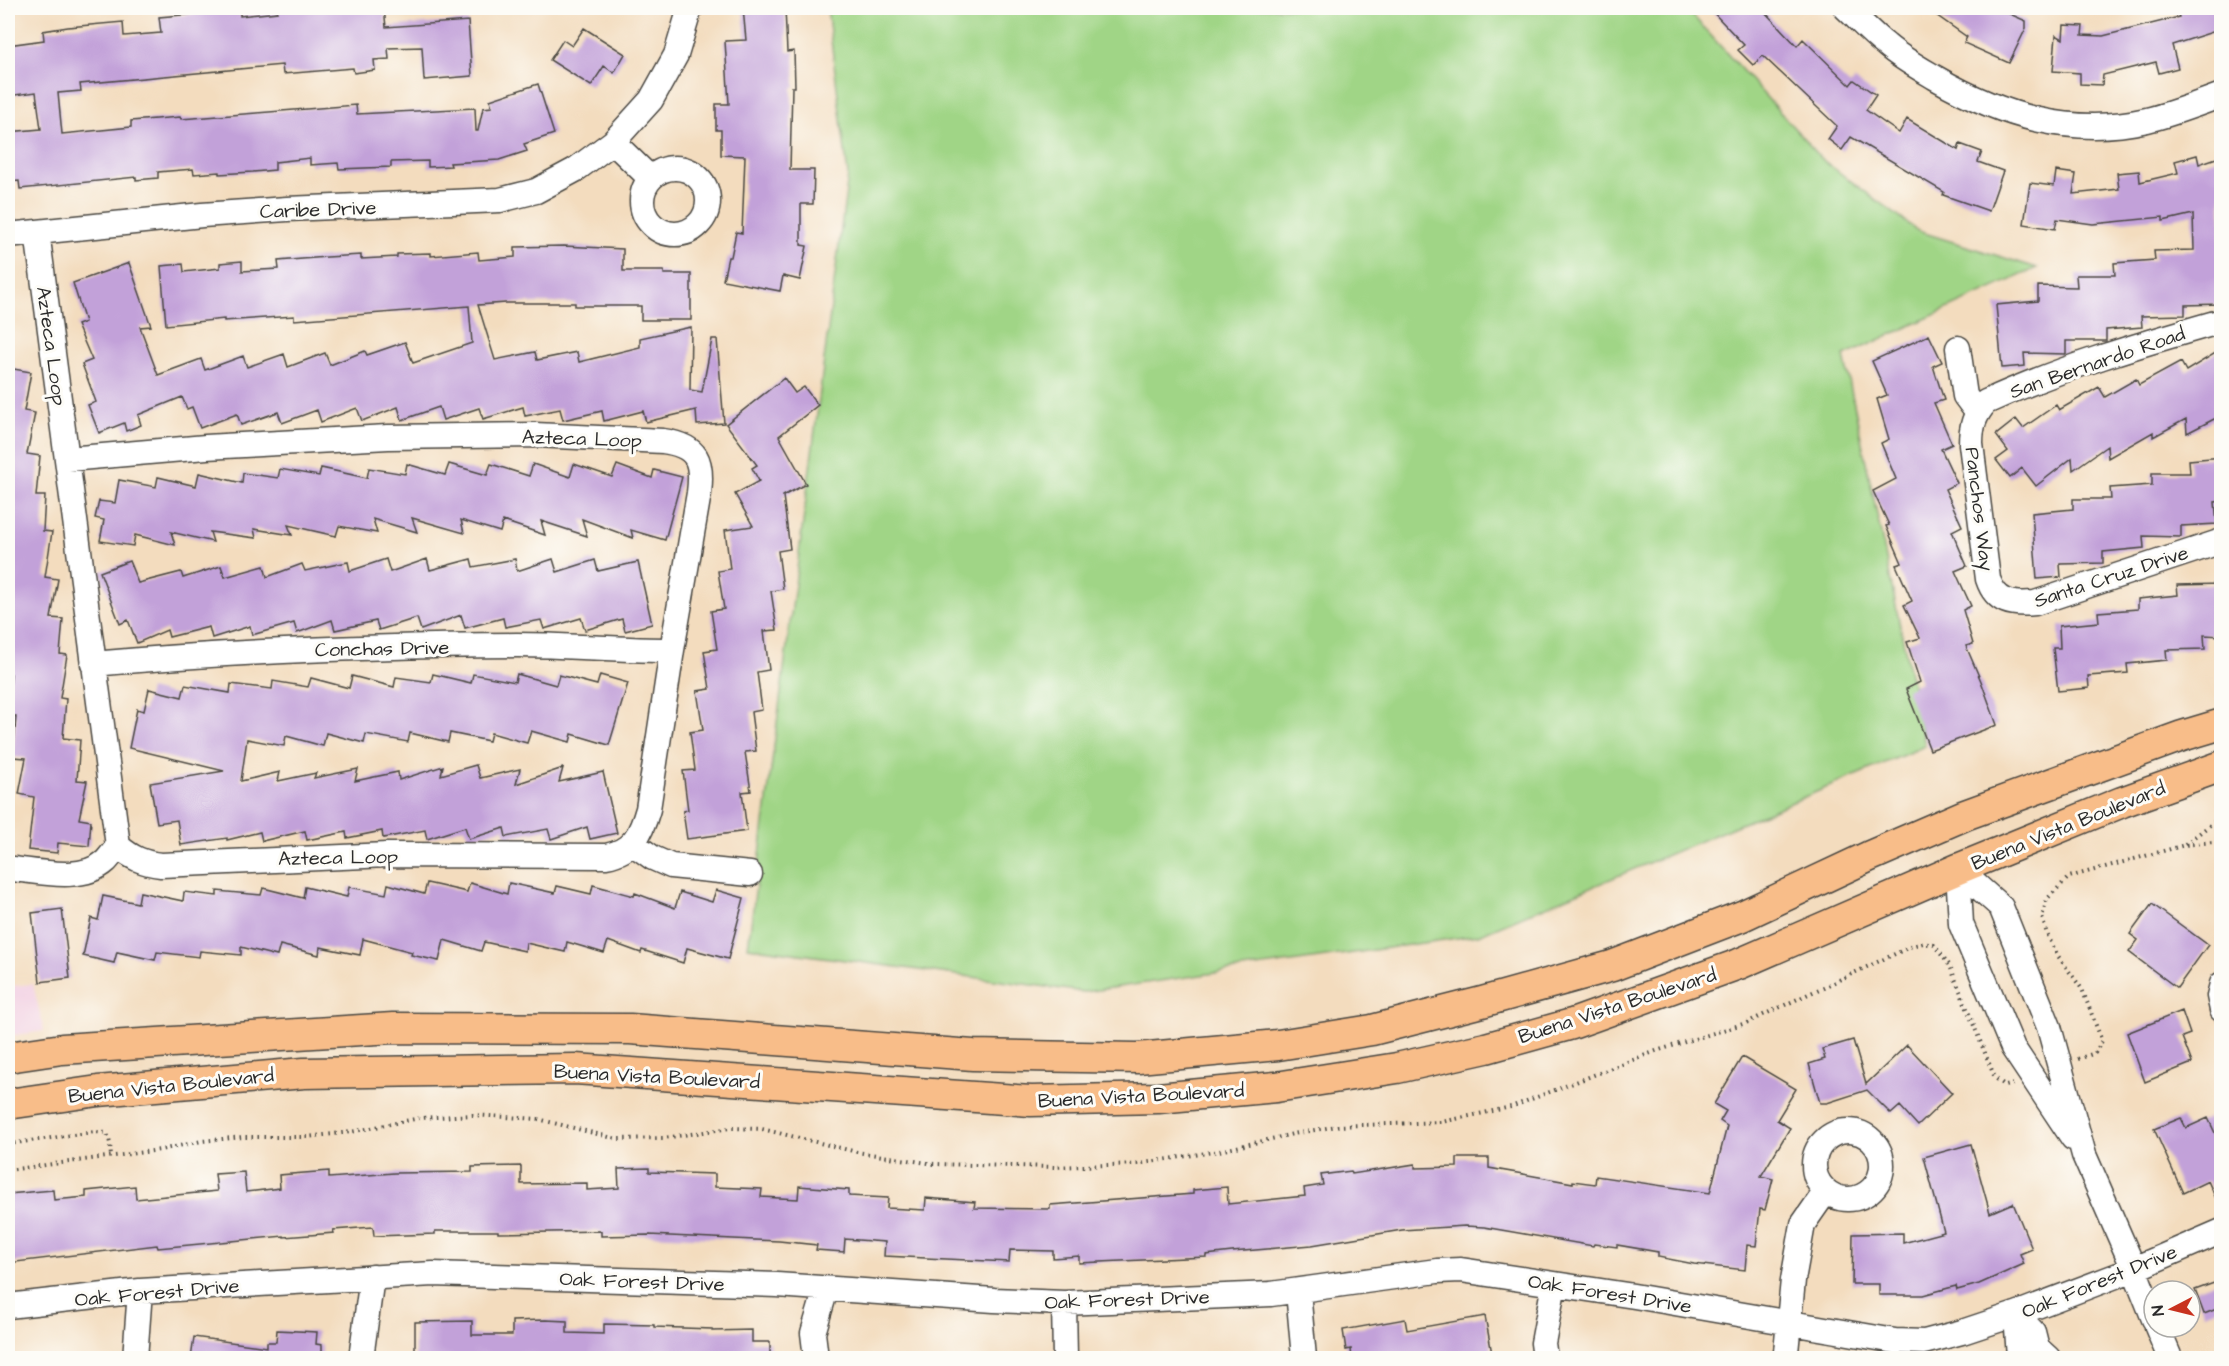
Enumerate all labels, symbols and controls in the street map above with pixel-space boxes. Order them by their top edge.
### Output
street label: Caribe Drive [259,194,377,226]
street label: Azteca Loop [29,285,73,407]
street label: San Bernardo Road [2006,320,2189,406]
street label: Azteca Loop [522,423,642,455]
street label: Panchos Way [1957,446,2001,573]
street label: Santa Cruz Drive [2031,539,2192,615]
street label: Conchas Drive [315,634,450,664]
street label: Buena Vista Boulevard [1967,774,2169,878]
street label: Azteca Loop [278,843,398,873]
street label: Buena Vista Boulevard [1515,961,1720,1051]
street label: Buena Vista Boulevard [553,1058,761,1096]
street label: Buena Vista Boulevard [67,1061,275,1111]
street label: Buena Vista Boulevard [1037,1077,1245,1115]
street label: Oak Forest Drive [2018,1238,2181,1326]
street label: Oak Forest Drive [559,1265,725,1299]
street label: Oak Forest Drive [1526,1267,1694,1321]
street label: Oak Forest Drive [74,1272,241,1314]
north arrow [2142,1279,2202,1339]
street label: Oak Forest Drive [1044,1283,1210,1317]
text: N [2147,1304,2170,1317]

